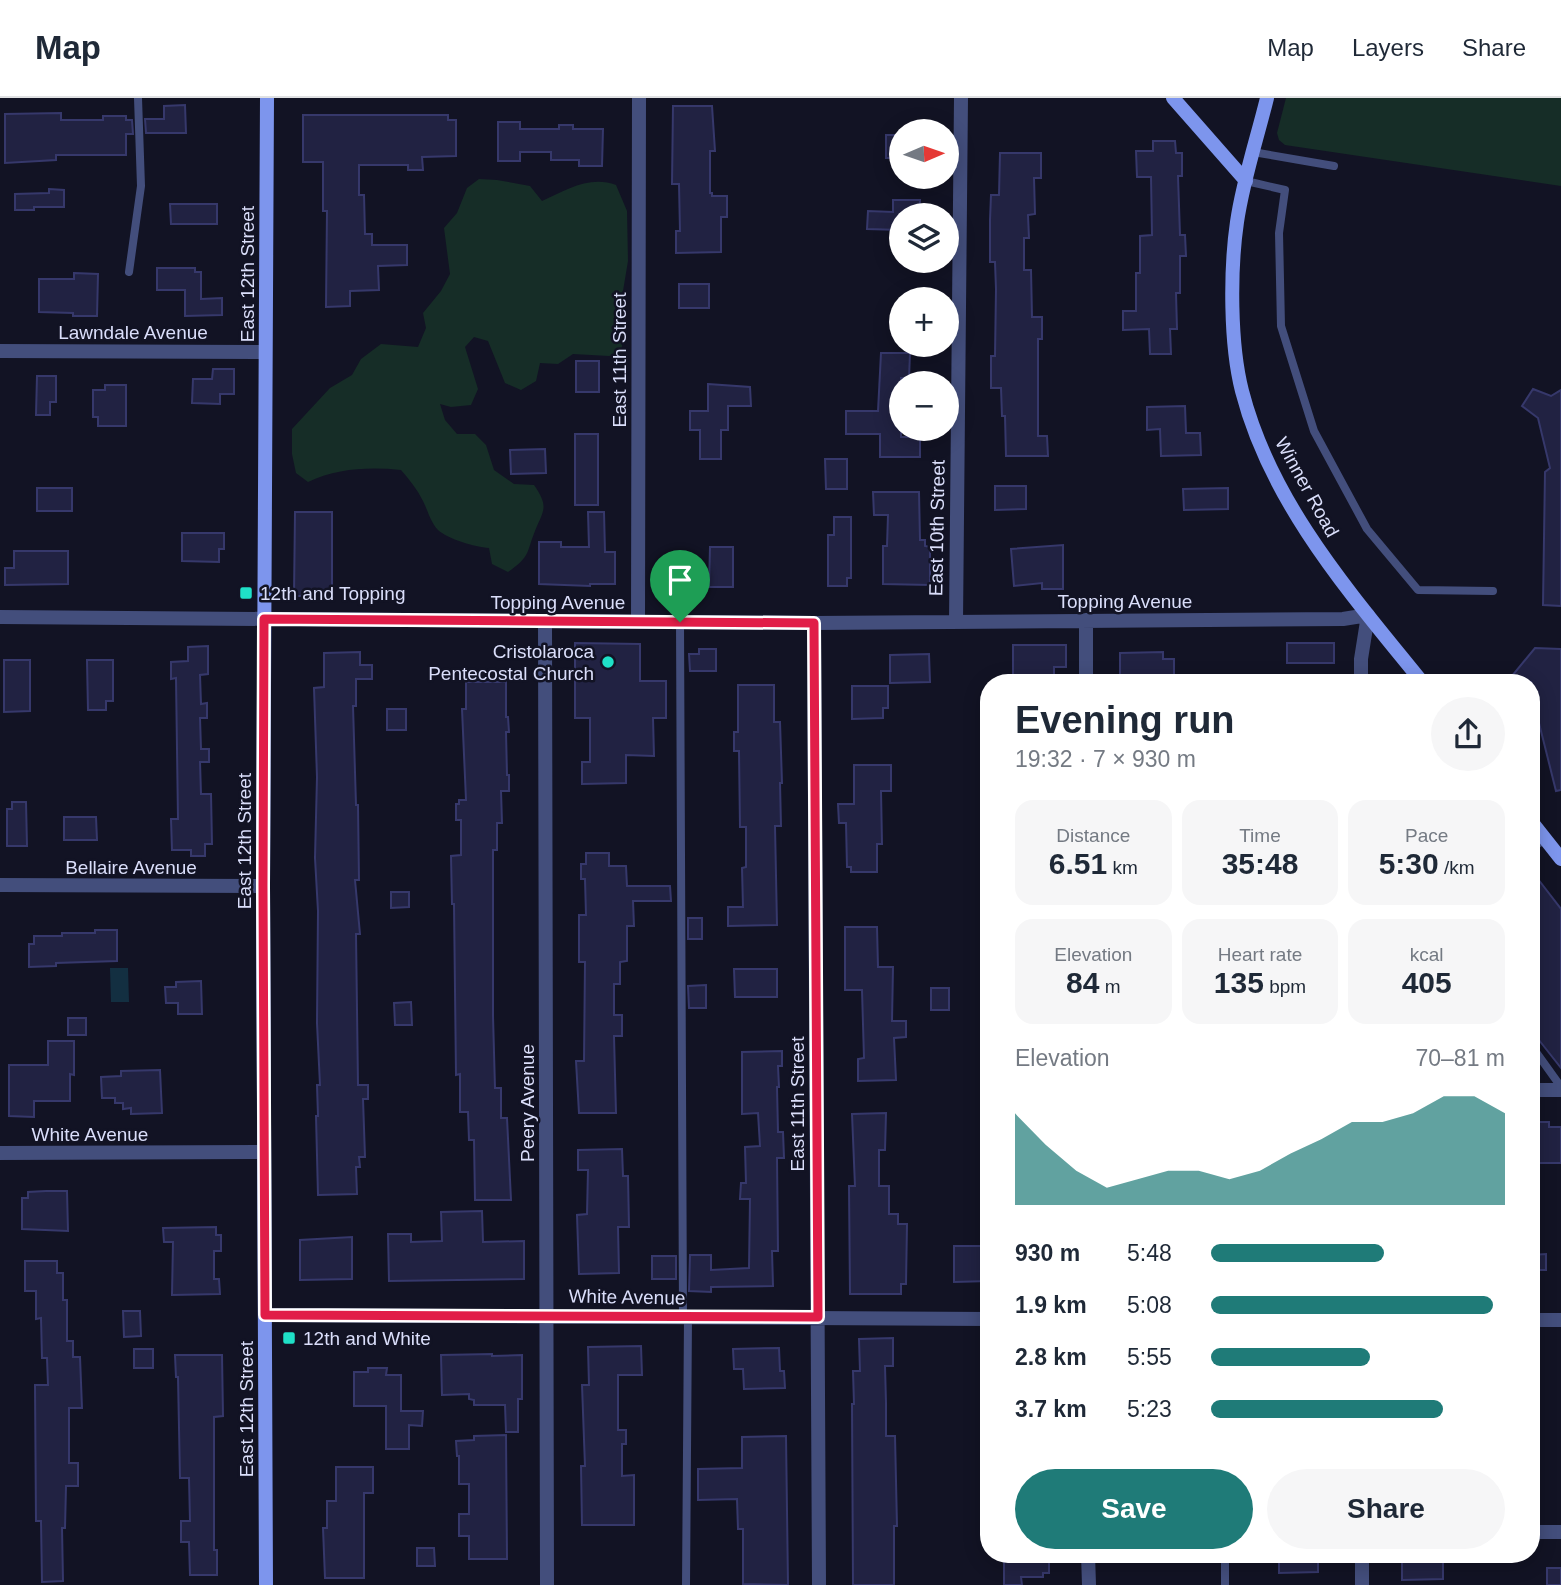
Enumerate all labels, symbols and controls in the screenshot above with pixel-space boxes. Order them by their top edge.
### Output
text: Map [35,29,101,66]
text: Map [1267,34,1314,61]
text: Layers [1352,34,1424,61]
text: Share [1462,34,1526,61]
north arrow [889,119,959,189]
map controls [889,119,959,441]
button: layers [889,203,959,273]
street label: East 12th Street [237,205,258,342]
button: + [889,287,959,357]
street label: East 11th Street [609,292,630,427]
street label: Lawndale Avenue [58,322,208,343]
button: − [889,371,959,441]
street label: Winner Road [1271,433,1343,541]
street label: East 10th Street [925,459,949,596]
pin [650,550,710,622]
icon: arrive [661,561,699,599]
place label: 12th and Topping [260,583,405,604]
marker: 12th and Topping [238,585,254,601]
street label: Topping Avenue [1058,591,1192,612]
street label: Topping Avenue [491,592,625,613]
place label: Cristolaroca Pentecostal Church [428,641,594,684]
marker: Cristolaroca Pentecostal Church [600,654,616,670]
button: share [1431,697,1505,771]
text: Evening run [1015,699,1235,741]
text: 19:32 · 7 × 930 m [1015,746,1196,772]
street label: East 12th Street [234,772,255,909]
text: Distance [1056,825,1130,846]
text: Time [1239,825,1281,846]
text: Pace [1405,825,1448,846]
text: 6.51 [1049,847,1107,880]
text: 35:48 [1222,847,1298,880]
text: 5:30 [1379,847,1439,880]
street label: Bellaire Avenue [65,857,197,878]
text: km [1107,857,1138,878]
text: /km [1439,857,1475,878]
text: Elevation [1054,944,1132,965]
text: Heart rate [1218,944,1302,965]
text: kcal [1410,944,1444,965]
text: 84 [1066,966,1099,999]
text: 135 [1214,966,1264,999]
text: 405 [1402,966,1452,999]
text: m [1099,976,1121,997]
text: bpm [1264,976,1306,997]
street label: East 11th Street [787,1036,808,1171]
street label: Peery Avenue [517,1044,538,1162]
text: Elevation [1015,1045,1110,1071]
text: 70–81 m [1415,1045,1505,1071]
street label: White Avenue [32,1124,148,1145]
text: 930 m [1015,1240,1080,1266]
text: 5:48 [1127,1240,1172,1266]
street label: White Avenue [568,1285,686,1309]
text: 1.9 km [1015,1292,1087,1318]
text: 5:08 [1127,1292,1172,1318]
place label: 12th and White [303,1328,431,1349]
marker: 12th and White [281,1330,297,1346]
street label: East 12th Street [236,1340,257,1477]
text: 2.8 km [1015,1344,1087,1370]
text: 5:55 [1127,1344,1172,1370]
text: 3.7 km [1015,1396,1087,1422]
text: 5:23 [1127,1396,1172,1422]
button: Save [1015,1469,1253,1549]
button: Share [1267,1469,1505,1549]

